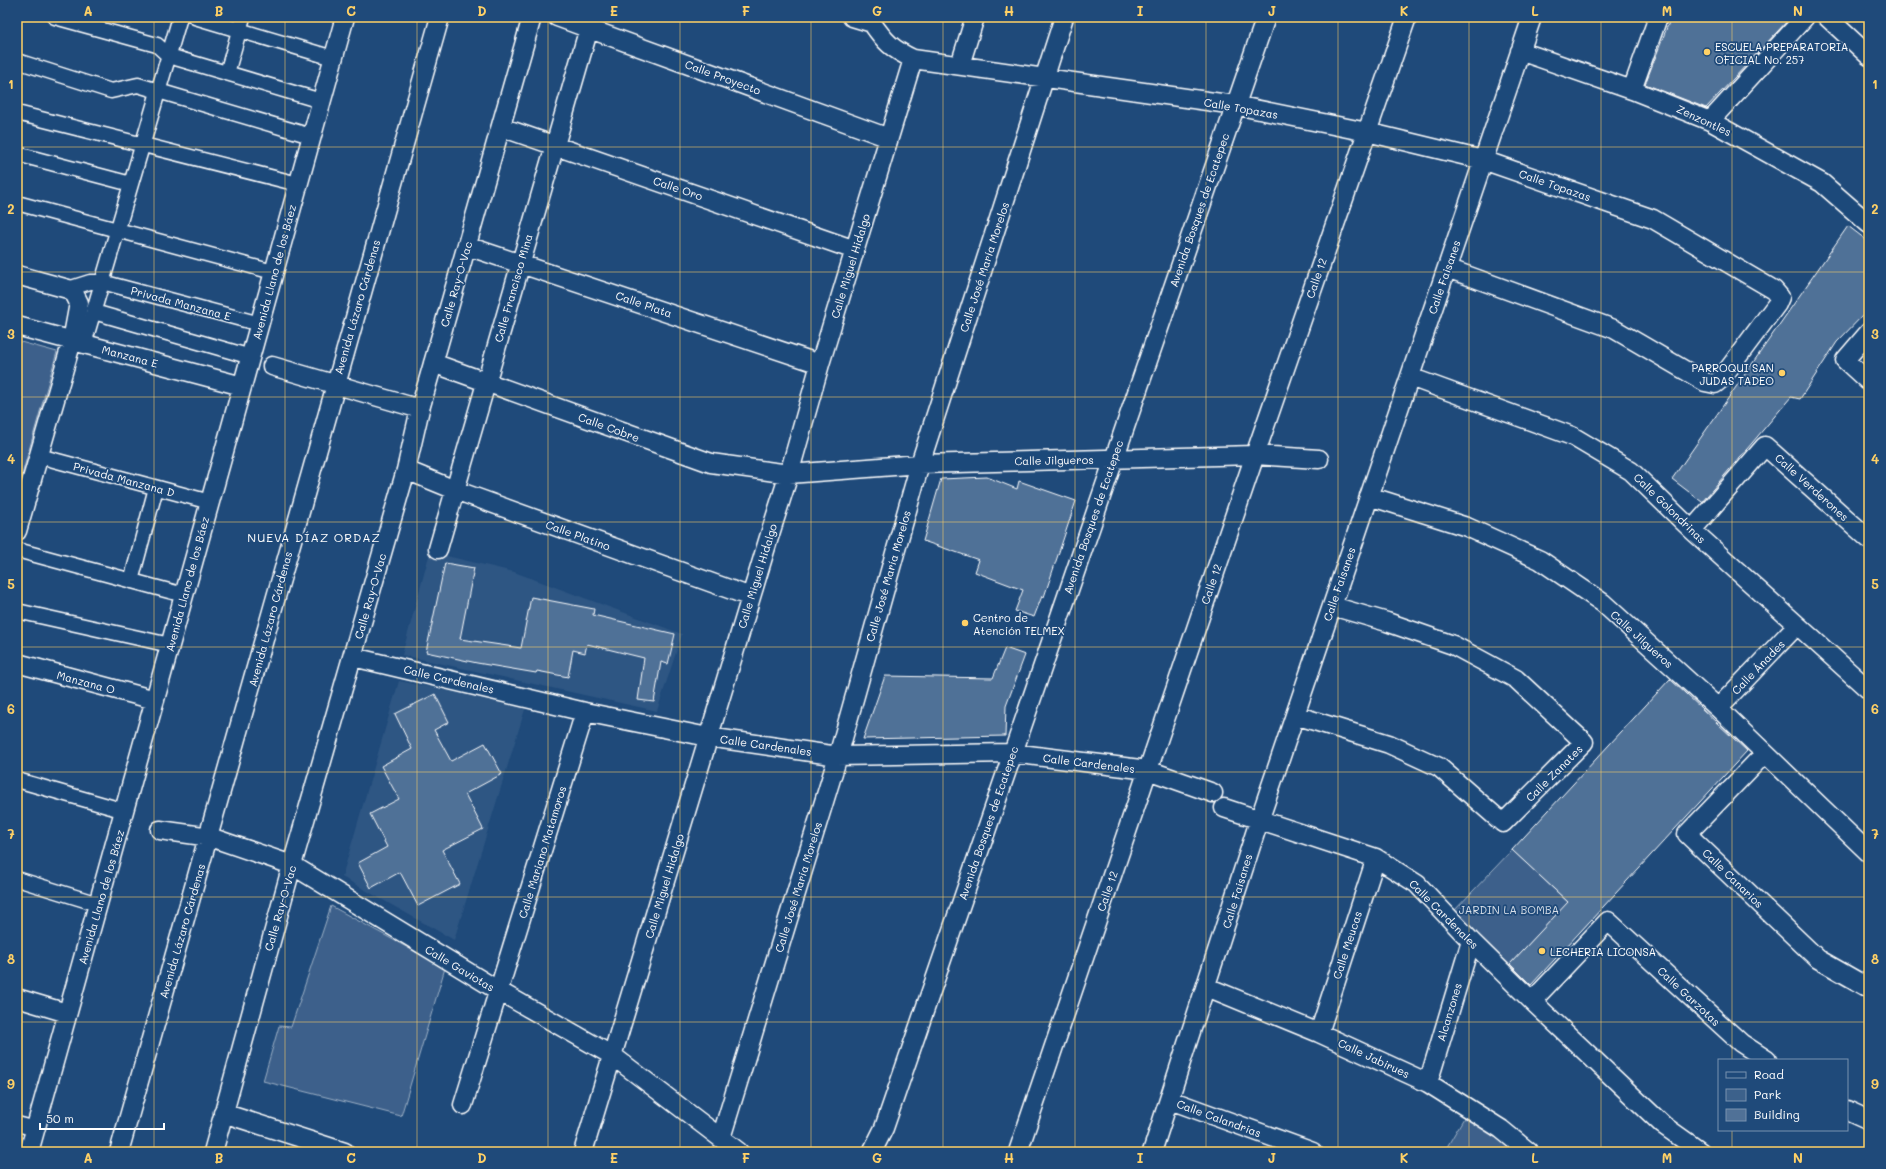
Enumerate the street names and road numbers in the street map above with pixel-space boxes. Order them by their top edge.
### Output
street label: Calle Proyecto [683,56,763,98]
street label: Calle Topazas [1203,94,1279,122]
street label: Zenzontles [1674,101,1734,139]
street label: Avenida Bosques de Ecatepec [1166,131,1232,289]
street label: Calle Topazas [1517,166,1593,204]
street label: Calle Oro [651,173,705,204]
street label: Calle José María Morelos [956,200,1012,334]
street label: Avenida Llano de los Báez [249,203,299,341]
street label: Calle Miguel Hidalgo [827,211,873,320]
street label: Calle Francisco Mina [490,232,536,344]
street label: Avenida Lázaro Cárdenas [331,238,383,376]
street label: Calle Faisanes [1424,238,1464,316]
street label: Calle Ray-O-Vac [437,239,475,329]
street label: Calle 12 [1302,256,1330,300]
street label: Privada Manzana E [129,282,233,324]
street label: Calle Plata [614,287,674,321]
street label: Manzana E [100,341,160,371]
street label: Calle Cobre [576,409,642,445]
street label: Avenida Bosques de Ecatepec [1060,438,1126,596]
street label: Calle Verderones [1772,450,1852,524]
street label: Calle Jilgueros [1014,452,1094,468]
street label: Privada Manzana D [72,458,176,500]
street label: Calle Golondrinas [1631,470,1709,546]
street label: Calle José María Morelos [862,509,914,643]
street label: Avenida Llano de los Báez [162,515,212,653]
street label: Calle Platino [544,516,613,554]
street label: Calle Miguel Hidalgo [734,521,780,630]
street label: Calle Faisanes [1319,545,1359,623]
street label: Avenida Lázaro Cárdenas [245,550,295,688]
street label: Calle Ray-O-Vac [351,551,389,641]
street label: Calle 12 [1197,562,1225,606]
street label: Calle Jilgueros [1608,607,1676,671]
street label: Calle Ánades [1728,637,1788,697]
street label: Calle Cardenales [402,661,496,697]
street label: Manzana O [55,667,117,697]
street label: Calle Cardenales [719,731,813,759]
street label: Calle Zanates [1522,741,1586,805]
street label: Avenida Bosques de Ecatepec [955,744,1021,902]
street label: Calle Cardenales [1042,750,1136,776]
street label: Calle Mariano Matamoros [515,784,569,920]
street label: Calle José María Morelos [771,820,825,954]
street label: Avenida Llano de los Báez [75,828,127,966]
street label: Calle Miguel Hidalgo [641,831,687,940]
street label: Calle Canarios [1699,845,1767,911]
street label: Calle Faisanes [1219,852,1255,930]
street label: Avenida Lázaro Cárdenas [156,862,208,1000]
street label: Calle Ray-O-Vac [261,863,299,953]
street label: Calle 12 [1093,869,1121,913]
street label: Calle Cardenales [1406,876,1482,952]
street label: Calle Meucas [1329,909,1365,981]
street label: Calle Gaviotas [423,941,497,995]
street label: Calle Garzotas [1654,963,1724,1029]
street label: Alcanzones [1433,981,1465,1043]
street label: Calle Jabirues [1336,1035,1412,1081]
street label: Calle Calandrias [1175,1096,1263,1140]

